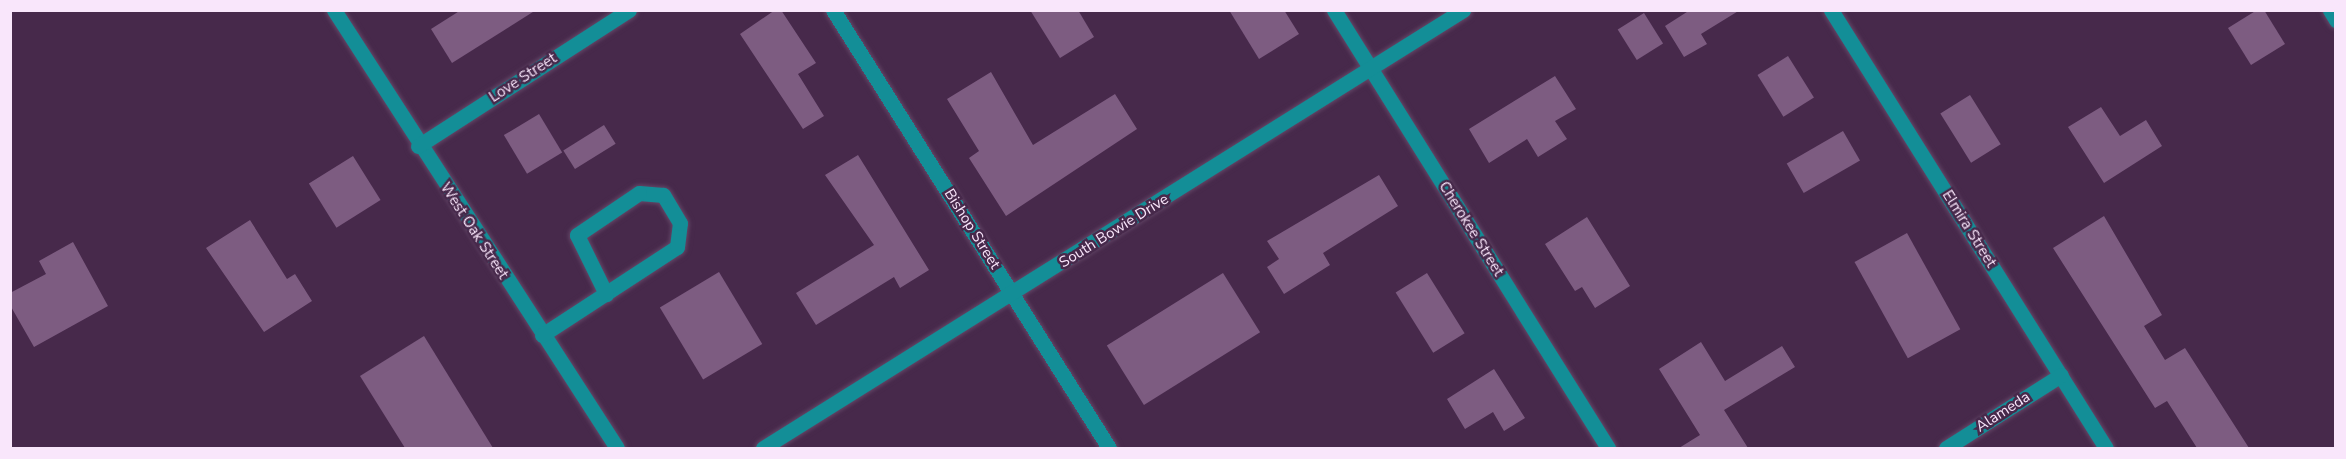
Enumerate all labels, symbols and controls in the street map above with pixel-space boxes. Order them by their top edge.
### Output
street label: Love Street [486,50,560,106]
street label: Cherokee Street [1435,178,1507,280]
street label: West Oak Street [436,179,512,283]
street label: Bishop Street [940,186,1004,272]
street label: Elmira Street [1938,187,2000,271]
street label: South Bowie Drive [1056,190,1172,272]
street label: Alameda [1973,388,2033,436]

